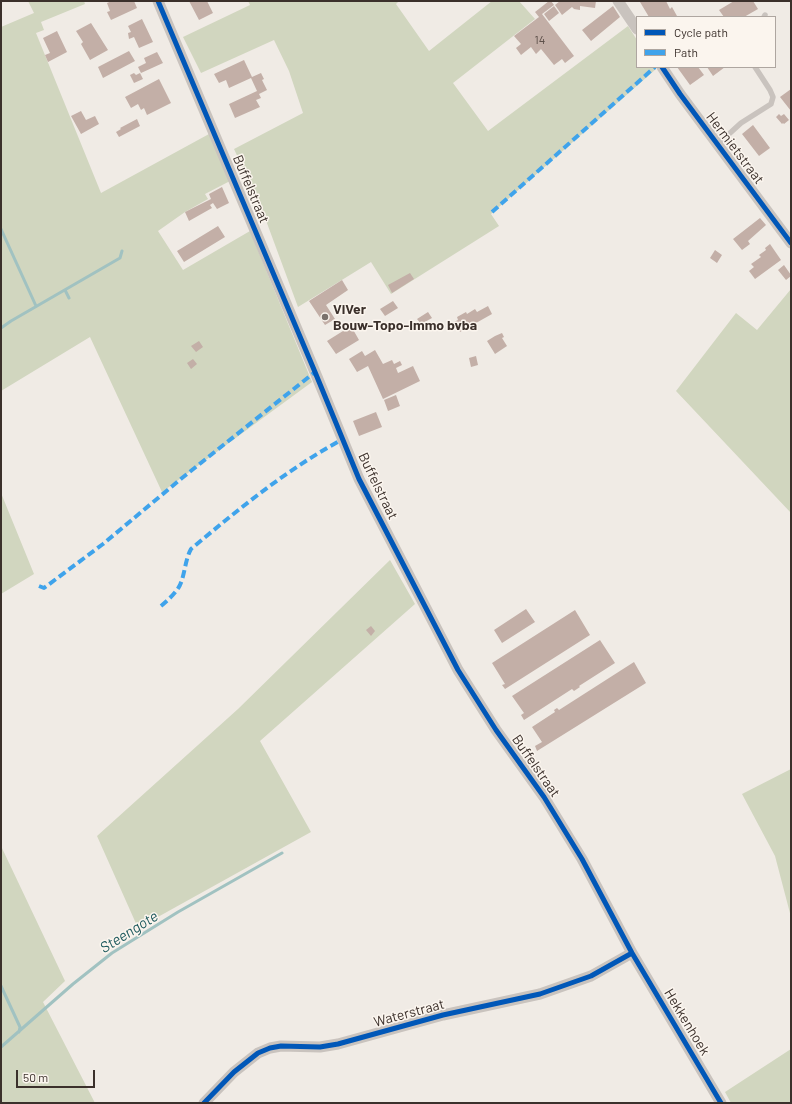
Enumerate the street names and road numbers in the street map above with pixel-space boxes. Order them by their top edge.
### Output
street label: Hermietstraat [703,109,767,187]
street label: Buffelstraat [229,152,273,226]
street label: Buffelstraat [355,450,401,522]
street label: Buffelstraat [508,732,564,800]
street label: Hekkenhoek [661,986,713,1058]
street label: Waterstraat [372,996,446,1030]

